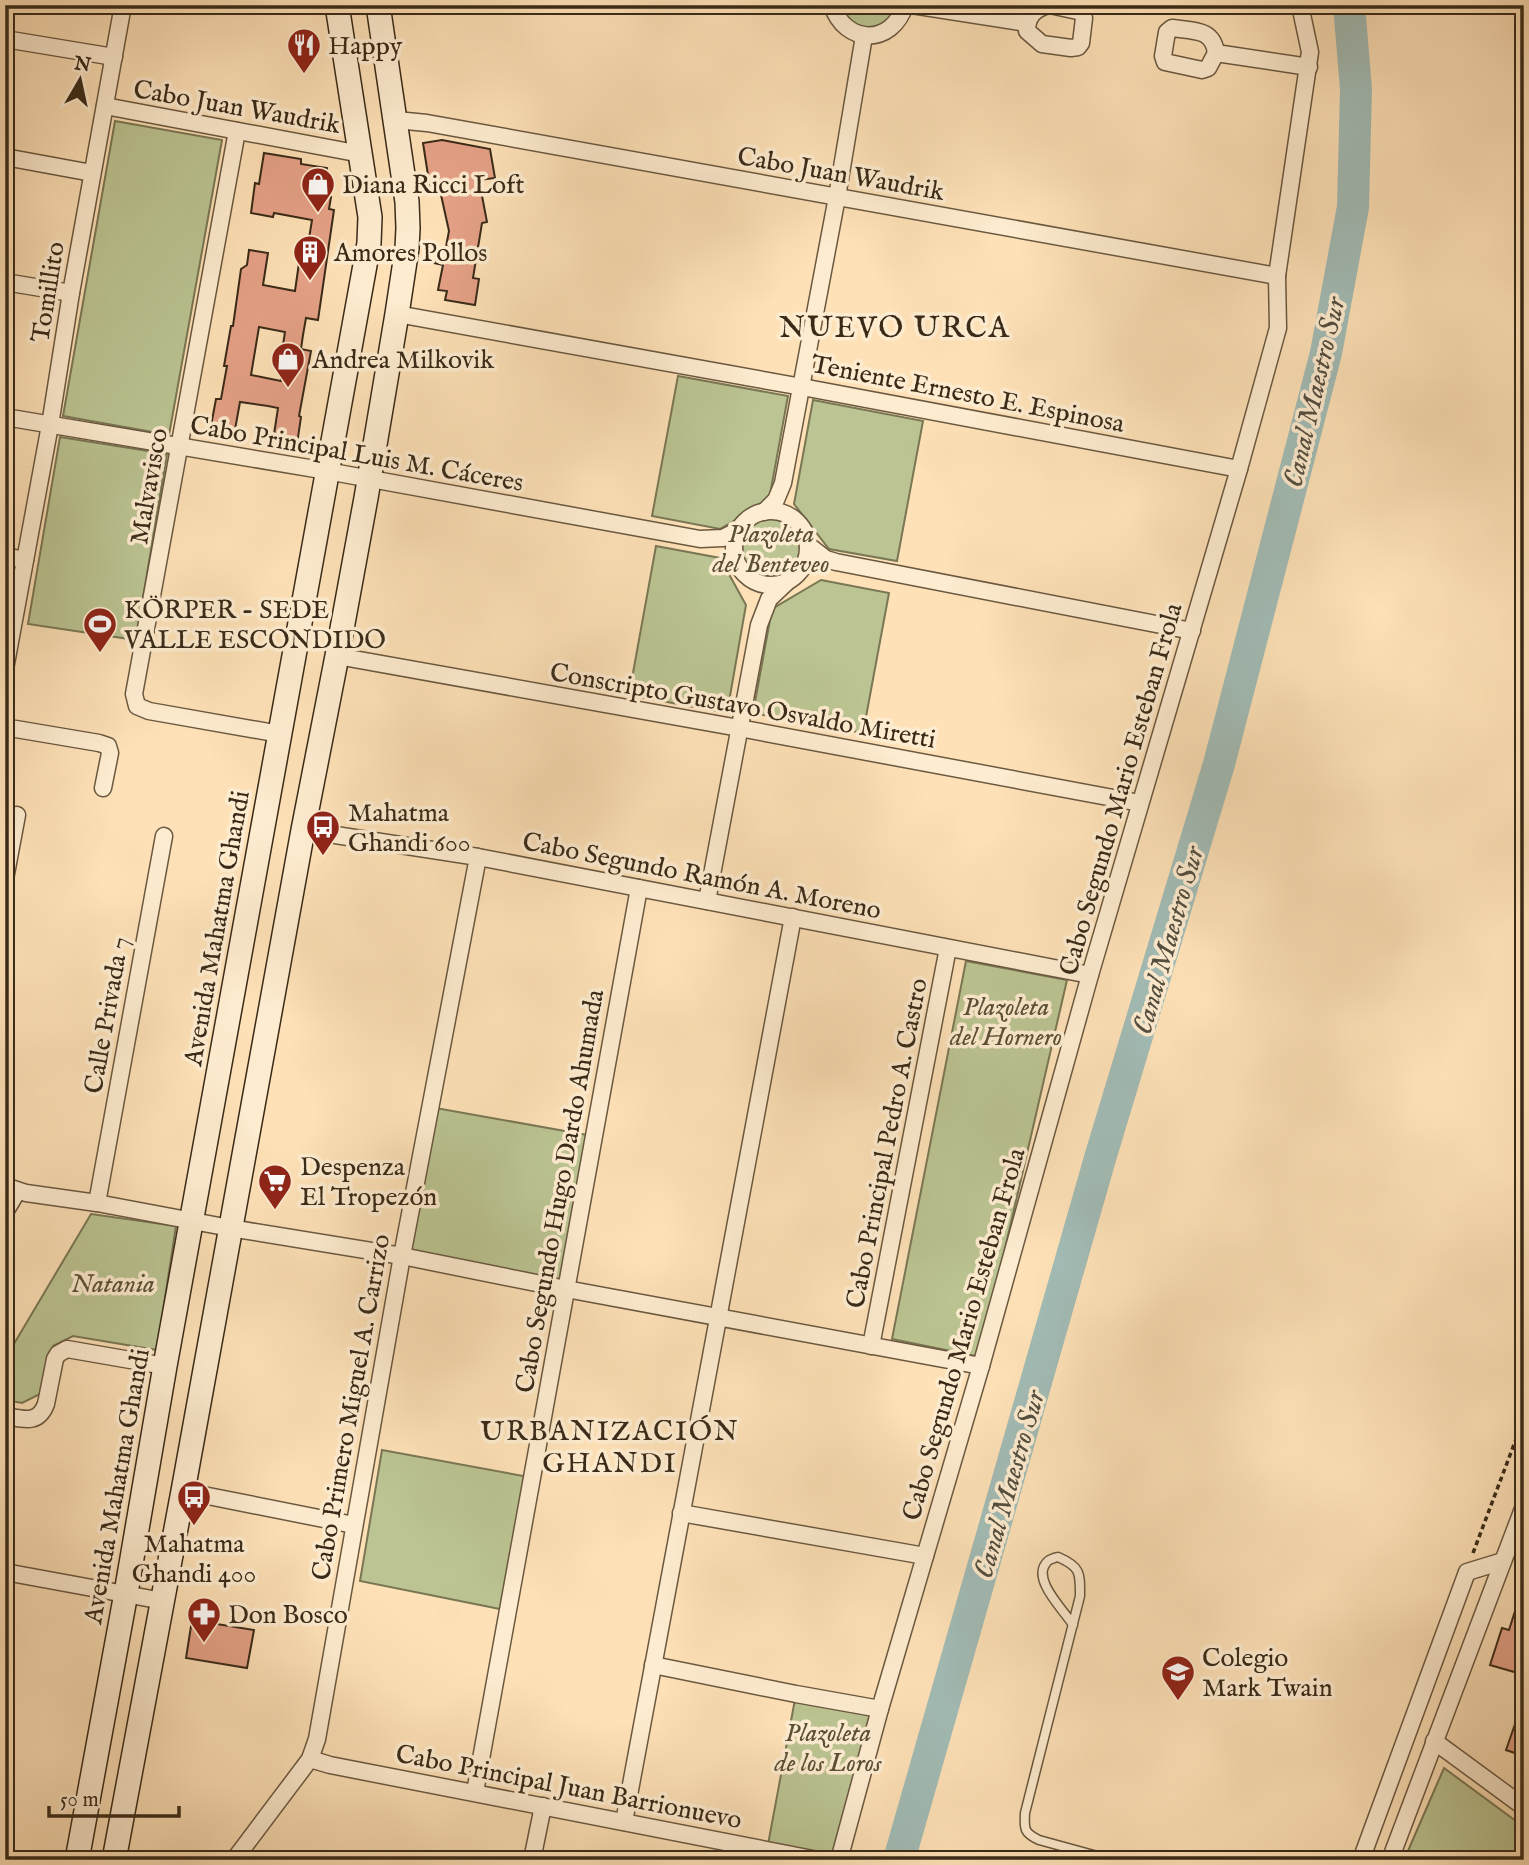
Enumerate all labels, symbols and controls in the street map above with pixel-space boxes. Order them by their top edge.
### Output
restaurant icon: Happy [285,26,323,75]
place label: Happy [328,30,402,63]
north arrow [46,46,116,116]
text: N [71,52,93,78]
street label: Cabo Juan Waudrik [131,73,344,142]
street label: Cabo Juan Waudrik [735,140,948,209]
shop icon: Diana Ricci Loft [299,165,337,214]
place label: Diana Ricci Loft [342,169,524,202]
building icon: Amores Pollos [291,233,329,282]
place label: Amores Pollos [333,237,487,270]
street label: Tomillito [24,239,73,345]
water label: Canal Maestro Sur [1277,293,1355,491]
district label: NUEVO URCA [779,310,1011,348]
shop icon: Andrea Milkovik [269,340,307,389]
place label: Andrea Milkovik [311,344,495,377]
street label: Teniente Ernesto E. Espinosa [808,348,1128,441]
street label: Cabo Principal Luis M. Cáceres [187,409,526,500]
street label: Malvavisco [123,425,176,547]
park label: Plazoleta del Benteveo [712,518,829,581]
place label: KÖRPER - SEDE VALLE ESCONDIDO [123,594,386,657]
street label: Cabo Segundo Mario Esteban Frola [1052,599,1191,980]
sports icon: KÖRPER - SEDE VALLE ESCONDIDO [81,605,119,654]
street label: Conscripto Gustavo Osvaldo Miretti [547,656,938,757]
street label: Avenida Mahatma Ghandi [177,788,258,1069]
place label: Mahatma Ghandi 600 [348,797,471,860]
bus stop icon: Mahatma Ghandi 600 [304,808,342,857]
street label: Cabo Segundo Ramón A. Moreno [520,825,884,927]
water label: Canal Maestro Sur [1126,841,1213,1039]
street label: Calle Privada 7 [77,934,137,1096]
street label: Cabo Principal Pedro A. Castro [839,975,936,1311]
street label: Cabo Segundo Hugo Dardo Ahumada [509,986,612,1396]
park label: Plazoleta del Hornero [949,991,1062,1054]
street label: Cabo Segundo Mario Esteban Frola [895,1144,1034,1525]
place label: Despenza El Tropezón [300,1151,437,1214]
supermarket icon: Despenza El Tropezón [256,1162,294,1211]
street label: Cabo Primero Miguel A. Carrizo [305,1231,398,1583]
park label: Natania [71,1268,155,1301]
street label: Avenida Mahatma Ghandi [77,1346,158,1627]
water label: Canal Maestro Sur [967,1385,1054,1583]
district label: URBANIZACIÓN GHANDI [480,1415,740,1482]
bus stop icon: Mahatma Ghandi 400 [175,1478,213,1527]
place label: Mahatma Ghandi 400 [132,1528,256,1591]
pharmacy icon: Don Bosco [185,1595,223,1644]
place label: Don Bosco [228,1599,348,1632]
place label: Colegio Mark Twain [1202,1642,1333,1705]
school or university icon: Colegio Mark Twain [1159,1653,1197,1702]
park label: Plazoleta de los Loros [774,1717,882,1780]
street label: Cabo Principal Juan Barrionuevo [393,1738,745,1837]
scale bar [49,1774,178,1818]
text: 50 m [60,1787,99,1814]

